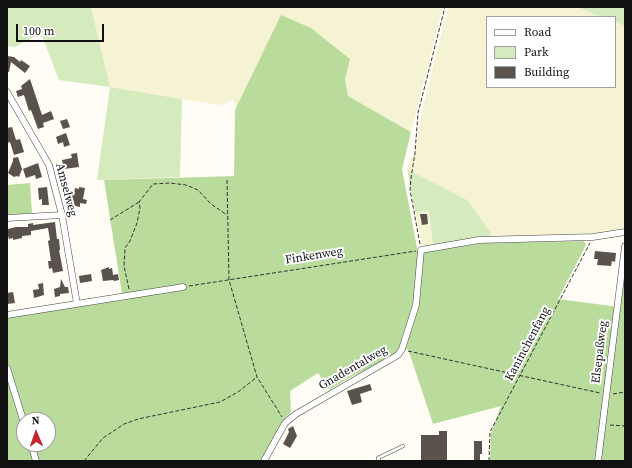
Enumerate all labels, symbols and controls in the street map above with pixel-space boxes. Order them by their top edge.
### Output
scale bar [18,16,106,42]
legend [486,16,616,88]
text: 100 m [23,23,55,39]
text: Road [524,24,551,40]
text: Park [524,44,549,60]
text: Building [524,64,569,80]
street label: Amselweg [52,162,80,218]
street label: Finkenweg [284,244,344,268]
street label: Kaninchenfang [502,304,554,384]
street label: Elsepaßweg [589,320,611,384]
street label: Gnadentalweg [316,343,390,393]
north arrow [16,412,56,452]
text: N [31,413,40,428]

